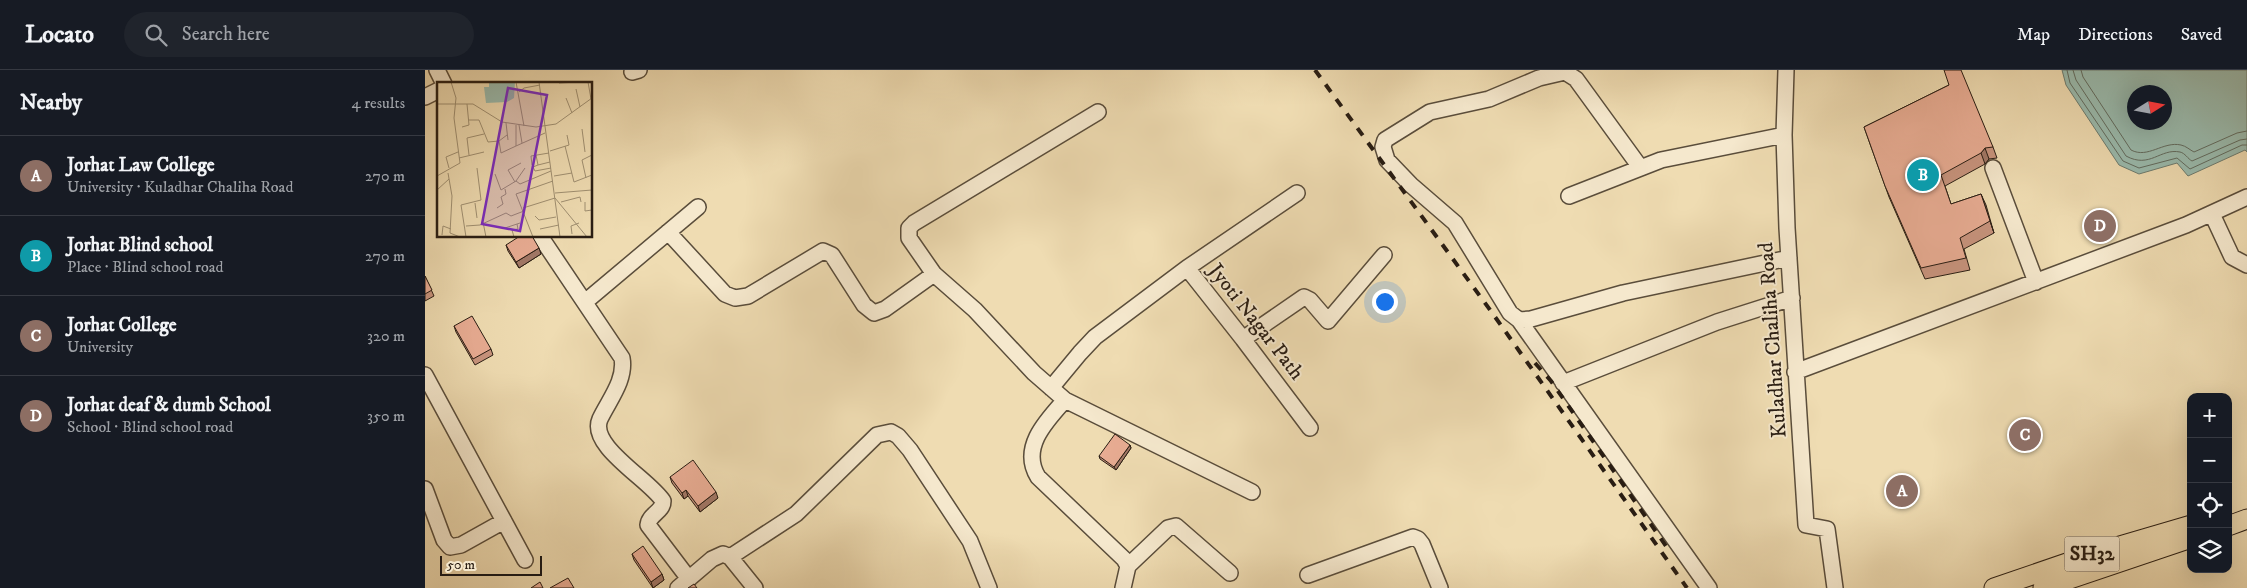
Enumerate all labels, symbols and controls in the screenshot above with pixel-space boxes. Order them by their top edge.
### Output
search box [124,12,474,57]
text: Locato [25,20,94,50]
icon: search [142,21,170,49]
text: Search here [182,23,270,46]
text: Map [2017,24,2050,46]
text: Directions [2078,24,2153,46]
text: Saved [2181,24,2222,46]
inset map [437,82,593,238]
north arrow [2127,85,2172,130]
text: Nearby [20,90,82,116]
text: 4 results [352,93,405,113]
text: Jorhat Law College [67,154,215,177]
pin: B [1907,156,1939,194]
text: A [31,166,41,186]
text: 270 m [365,166,405,186]
text: University · Kuladhar Chaliha Road [67,177,293,197]
pin: D [2084,207,2116,245]
text: Jorhat Blind school [67,234,213,257]
street label: Kuladhar Chaliha Road [1753,241,1793,439]
text: B [31,246,41,266]
text: 270 m [365,246,405,266]
text: Place · Blind school road [67,257,224,277]
street label: Jyoti Nagar Path [1201,257,1310,385]
your location [1372,289,1398,315]
text: Jorhat College [67,314,177,337]
text: C [31,326,41,346]
text: 320 m [367,326,405,346]
text: University [67,337,133,357]
map controls [2187,393,2232,573]
button: + [2187,393,2232,438]
text: Jorhat deaf & dumb School [67,394,271,417]
text: D [30,406,42,426]
text: 350 m [367,406,405,426]
pin: C [2009,416,2041,454]
text: School · Blind school road [67,417,233,437]
button: − [2187,438,2232,483]
pin: A [1886,472,1918,510]
button: locate [2187,483,2232,528]
button: layers [2187,528,2232,573]
road number: SH32 [2065,536,2119,572]
scale bar [440,553,543,576]
text: 50 m [447,556,475,574]

